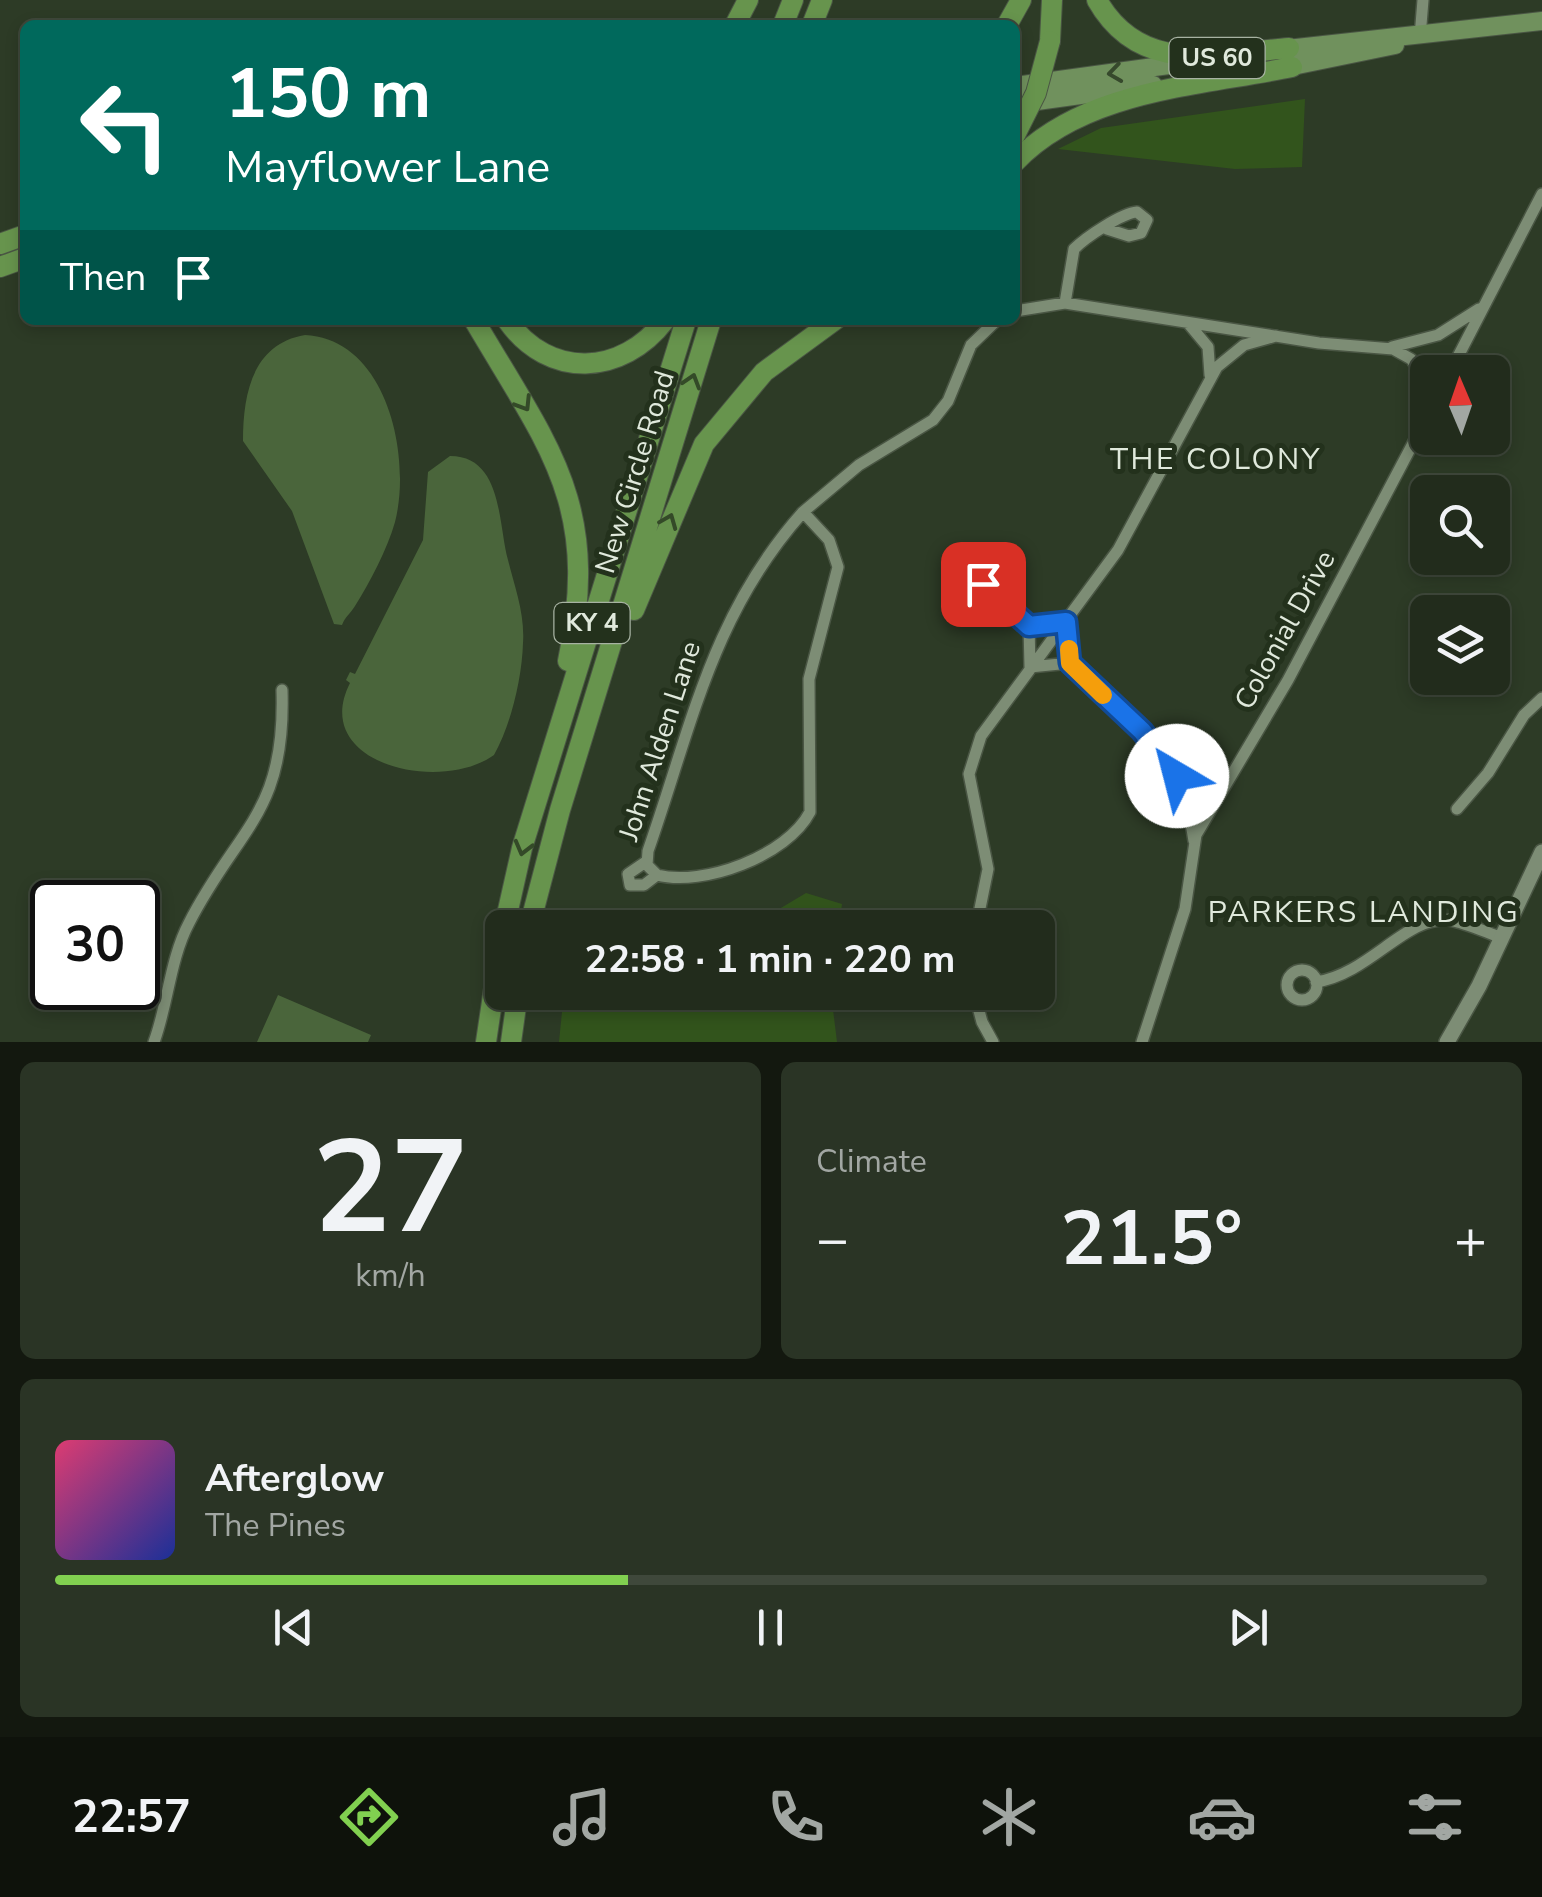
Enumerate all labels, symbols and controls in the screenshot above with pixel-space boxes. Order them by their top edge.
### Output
road number: US 60 [1170,38,1264,78]
text: 150 m [225,46,431,142]
icon: left [60,60,190,190]
one-way arrow [1106,61,1123,82]
text: Mayflower Lane [225,137,550,198]
icon: arrive [166,250,221,305]
text: Then [60,252,146,303]
north arrow [1410,355,1510,455]
map controls [1410,355,1510,695]
street label: New Circle Road [586,366,684,578]
one-way arrow [680,373,701,390]
one-way arrow [511,393,530,411]
district label: THE COLONY [1110,439,1322,480]
button: search [1410,475,1510,575]
one-way arrow [658,514,678,531]
pin [941,542,1026,627]
street label: Colonial Drive [1226,544,1344,716]
icon: arrive [956,557,1011,612]
button: layers [1410,595,1510,695]
road number: KY 4 [554,603,630,643]
street label: John Alden Lane [610,637,710,846]
position arrow [1125,724,1229,828]
one-way arrow [514,839,535,856]
speed limit sign: 30 [30,880,160,1010]
district label: PARKERS LANDING [1208,892,1520,933]
text: 22:58 · 1 min · 220 m [585,934,955,985]
text: 27 [312,1100,469,1277]
text: Climate [816,1140,927,1183]
text: 21.5° [1060,1188,1243,1290]
text: − [816,1202,849,1277]
text: + [1454,1202,1487,1277]
text: km/h [355,1254,426,1297]
text: Afterglow [205,1453,384,1504]
text: The Pines [205,1504,346,1547]
icon: previous [266,1600,321,1655]
icon: pause [743,1600,798,1655]
icon: next [1221,1600,1276,1655]
icon: directions [334,1782,404,1852]
icon: music [547,1782,617,1852]
icon: phone [761,1782,831,1852]
icon: climate [974,1782,1044,1852]
icon: car [1187,1782,1257,1852]
icon: filters [1400,1782,1470,1852]
text: 22:57 [72,1787,191,1848]

